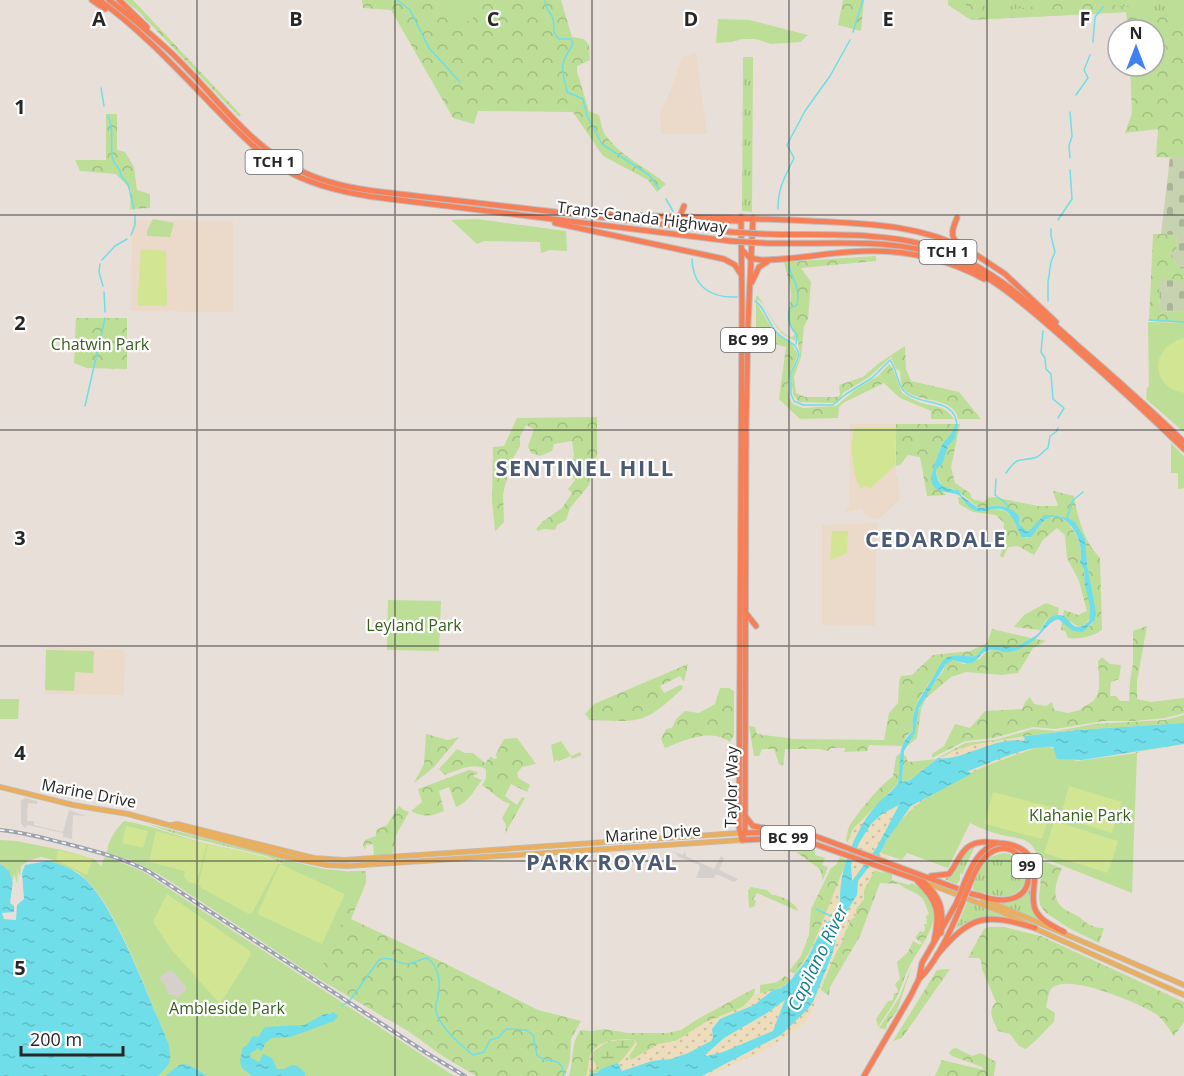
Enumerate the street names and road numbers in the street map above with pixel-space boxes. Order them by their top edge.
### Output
road number: TCH 1 [246,150,302,174]
street label: Trans-Canada Highway [556,196,729,238]
road number: TCH 1 [920,240,976,264]
road number: BC 99 [721,328,775,352]
street label: Taylor Way [719,745,743,828]
street label: Marine Drive [40,773,138,813]
street label: Marine Drive [604,819,702,847]
road number: BC 99 [761,826,815,850]
road number: 99 [1012,854,1042,878]

